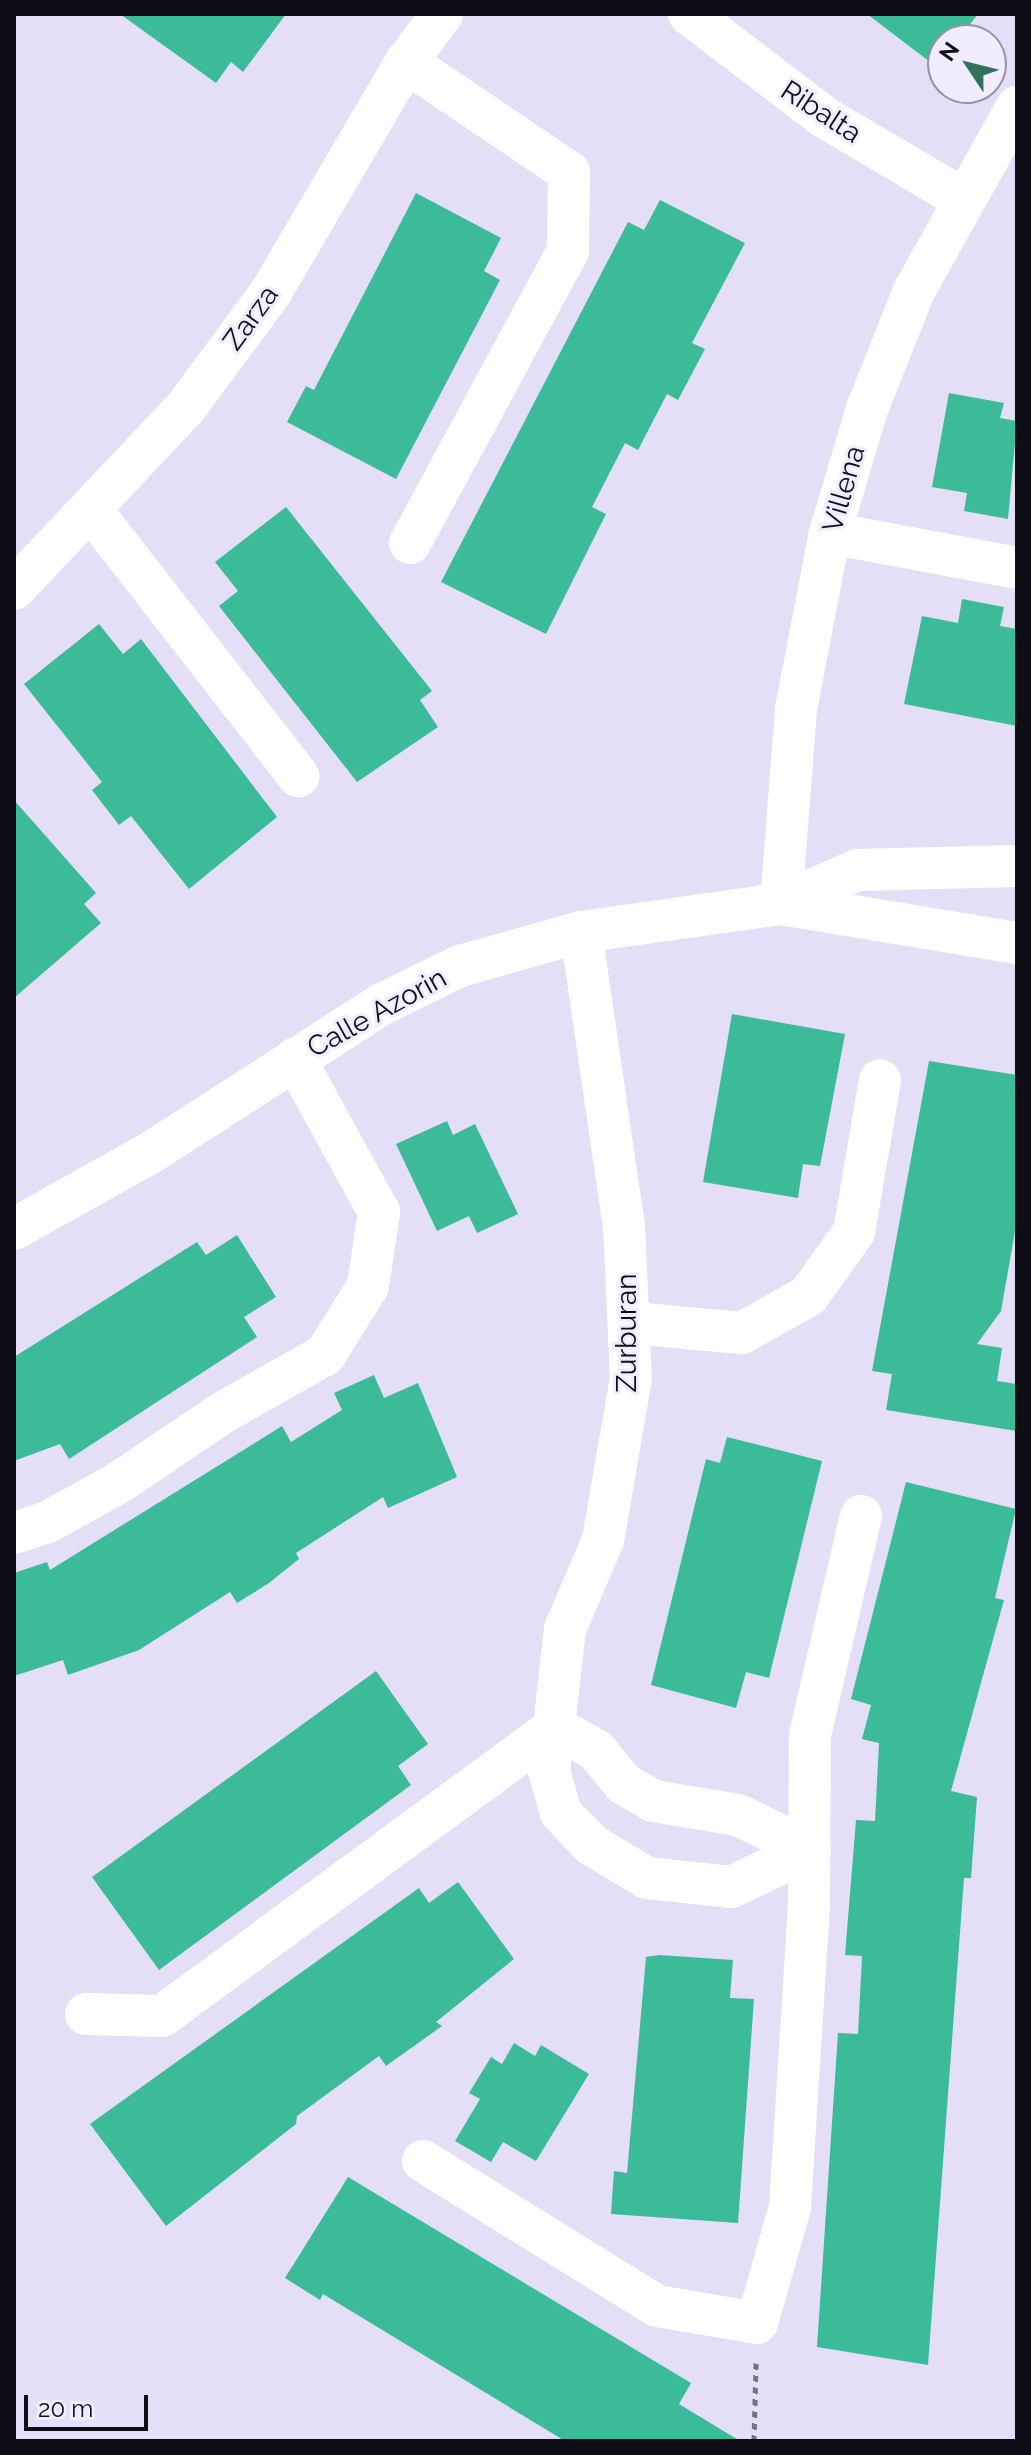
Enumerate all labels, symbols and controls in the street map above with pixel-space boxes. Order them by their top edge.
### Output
north arrow [927,24,1007,104]
text: N [934,37,964,66]
street label: Ribalta [775,74,867,150]
street label: Zarza [216,279,286,357]
street label: Villena [816,442,872,536]
street label: Calle Azorin [301,961,453,1065]
street label: Zurburan [610,1274,644,1392]
scale bar [28,2379,152,2429]
text: 20 m [38,2394,93,2423]

